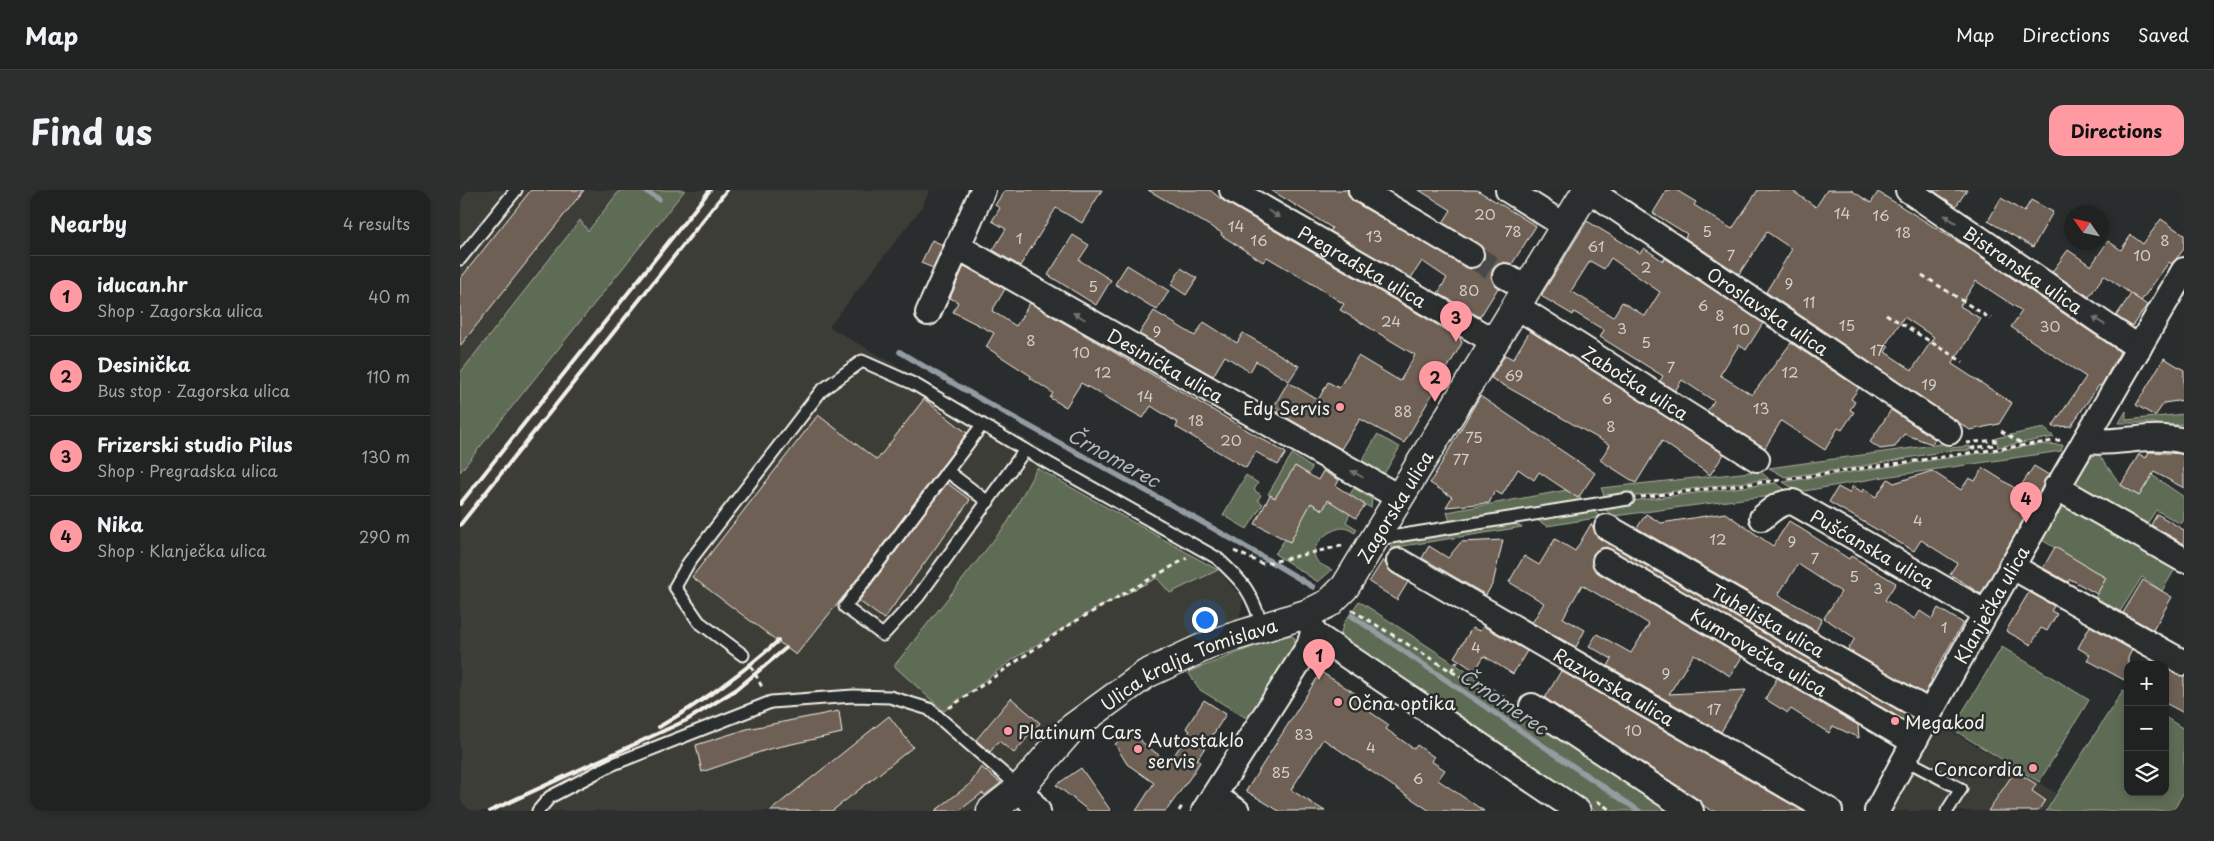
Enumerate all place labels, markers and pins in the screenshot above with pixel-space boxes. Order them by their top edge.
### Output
pin: 3 [1440,301,1472,342]
pin: 2 [1419,361,1451,402]
place label: Edy Servis [1243,394,1330,421]
marker: Edy Servis [1334,401,1346,413]
pin: 4 [2010,482,2042,523]
pin: 1 [1303,639,1335,680]
place label: Očna optika [1348,689,1456,716]
marker: Očna optika [1332,696,1344,708]
place label: Megakod [1905,708,1985,735]
marker: Megakod [1889,715,1901,727]
place label: Platinum Cars [1018,718,1142,745]
marker: Platinum Cars [1002,725,1014,737]
place label: Autostaklo servis [1148,726,1244,774]
marker: Autostaklo servis [1132,743,1144,755]
place label: Concordia [1934,755,2024,782]
marker: Concordia [2027,762,2039,774]

